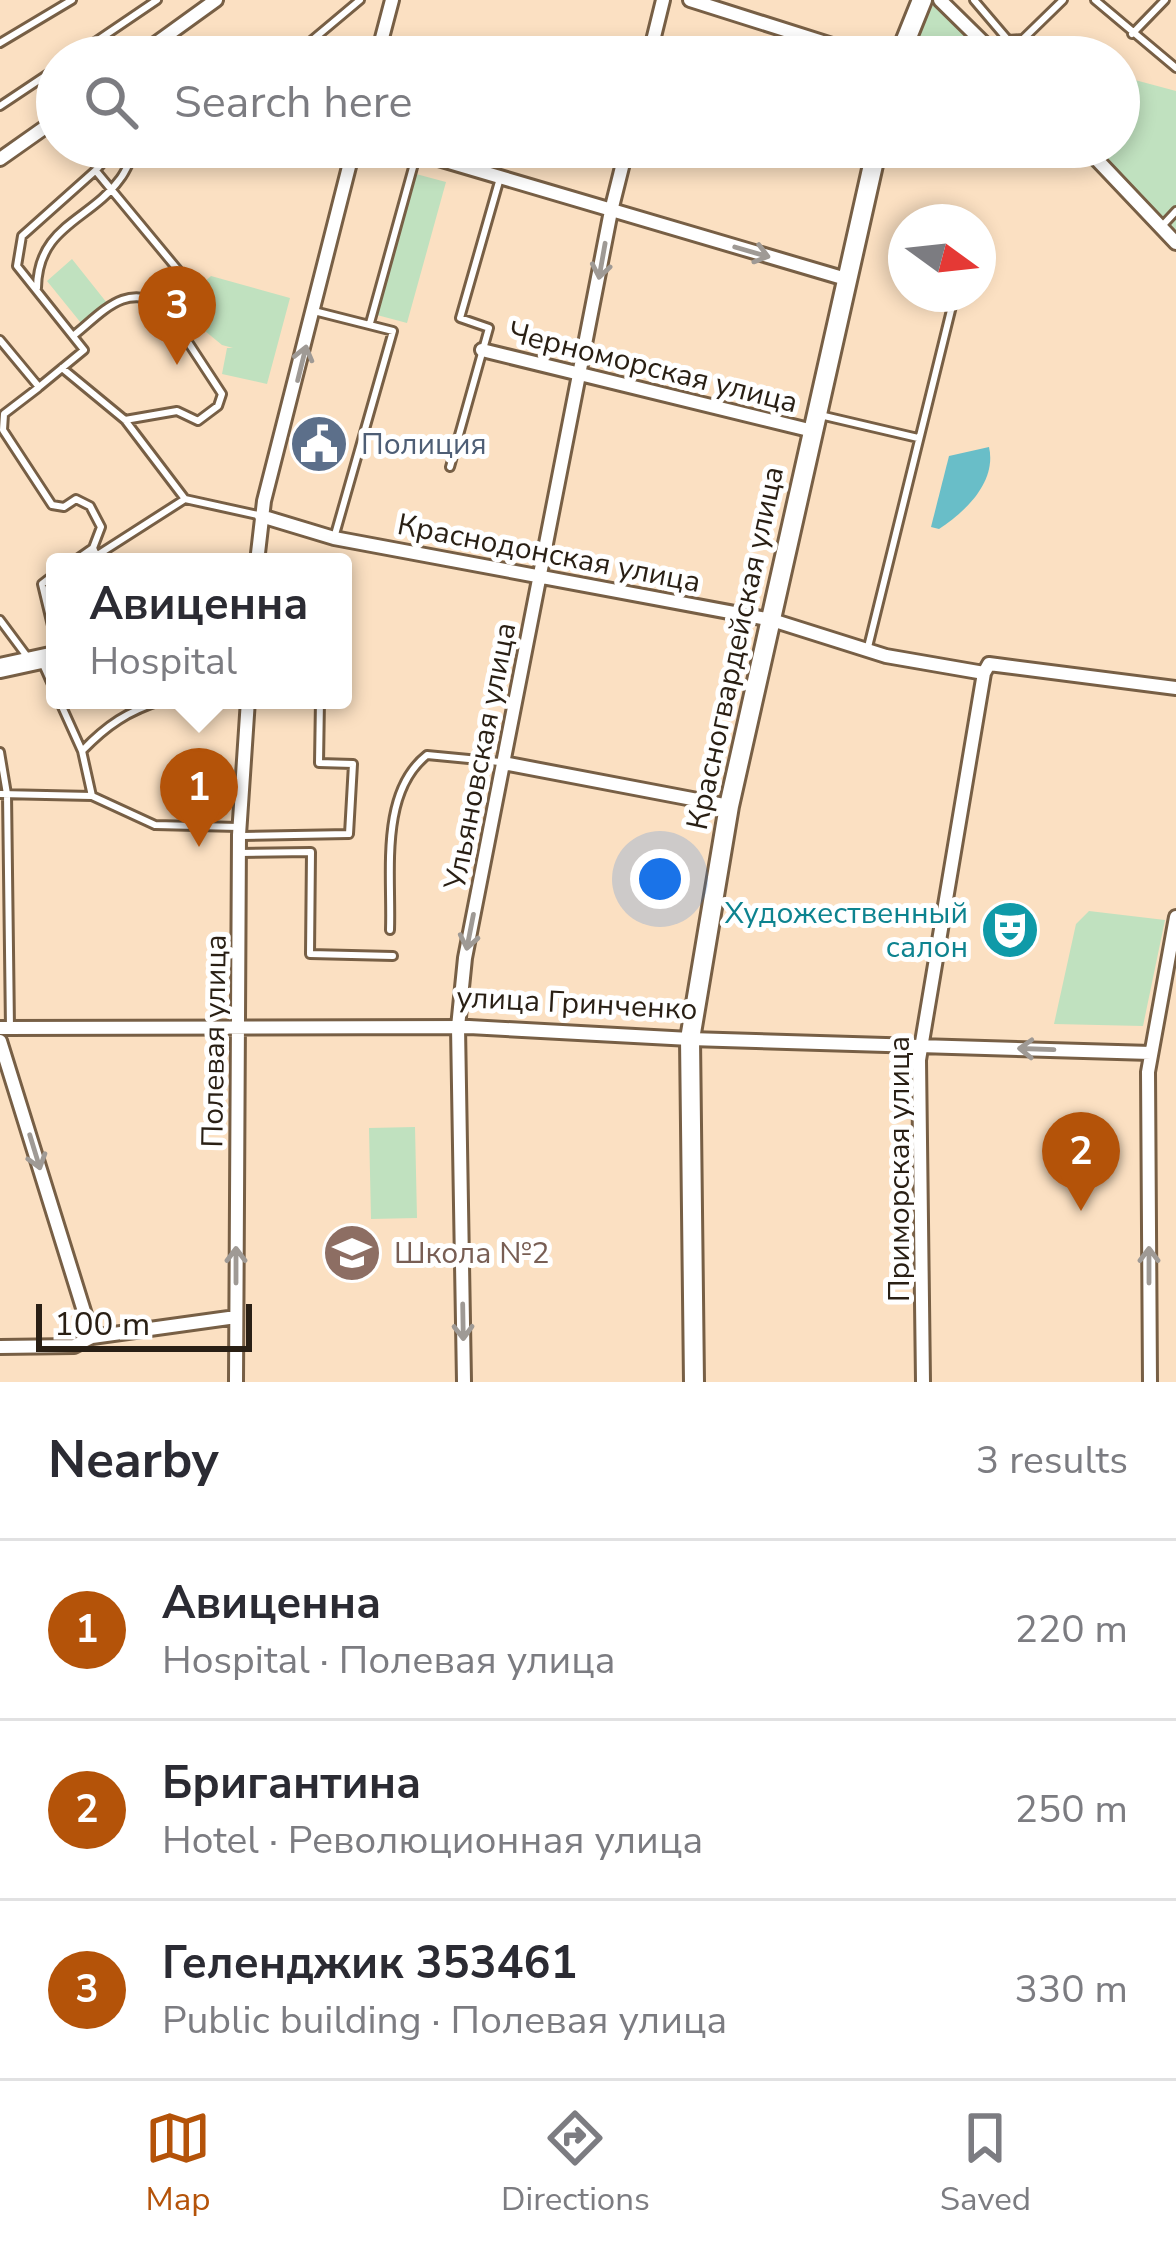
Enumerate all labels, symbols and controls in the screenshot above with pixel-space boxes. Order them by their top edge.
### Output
search box [36,36,1140,168]
icon: search [78,69,144,135]
text: Search here [174,72,413,133]
north arrow [888,204,996,312]
one-way arrow [589,241,612,280]
one-way arrow [732,242,770,264]
pin: 3 [138,266,216,365]
street label: Черноморская улица [504,312,802,423]
one-way arrow [292,344,314,382]
public building icon: Полиция [288,413,350,475]
place label: Полиция [361,424,487,465]
street label: Красногвардейская улица [677,463,794,834]
street label: Краснодонская улица [394,504,704,603]
popup [46,553,352,709]
text: Авиценна [89,574,309,635]
street label: Ульяновская улица [434,619,527,894]
text: Hospital [89,635,237,688]
pin: 1 [160,748,238,847]
your location [630,849,690,909]
place label: Художественный салон [724,893,968,968]
theatre icon: Художественный салон [979,899,1041,961]
one-way arrow [458,912,480,951]
street label: Полевая улица [192,934,237,1148]
street label: улица Гринченко [455,977,699,1030]
street label: Приморская улица [879,1036,920,1302]
one-way arrow [1017,1037,1056,1060]
pin: 2 [1042,1112,1120,1211]
one-way arrow [25,1133,47,1171]
school or university icon: Школа №2 [321,1222,383,1284]
place label: Школа №2 [394,1233,550,1274]
one-way arrow [225,1246,247,1285]
one-way arrow [1138,1246,1160,1285]
scale bar [36,1298,252,1351]
text: 100 m [54,1302,150,1347]
one-way arrow [452,1302,474,1341]
text: Nearby [48,1425,219,1495]
text: 3 results [976,1434,1128,1487]
text: Авиценна [162,1573,381,1634]
text: 1 [75,1603,99,1656]
text: 220 m [1014,1603,1128,1656]
text: Hospital · Полевая улица [162,1634,616,1687]
text: Бригантина [162,1753,421,1814]
text: 2 [75,1783,99,1836]
text: 250 m [1014,1783,1128,1836]
text: Hotel · Революционная улица [162,1814,703,1867]
text: Геленджик 353461 [162,1933,578,1994]
text: 3 [75,1963,99,2016]
text: 330 m [1014,1963,1128,2016]
text: Public building · Полевая улица [162,1994,727,2047]
tab: Map [145,2105,211,2222]
tab: Directions [501,2105,650,2222]
tab: Saved [940,2105,1031,2222]

